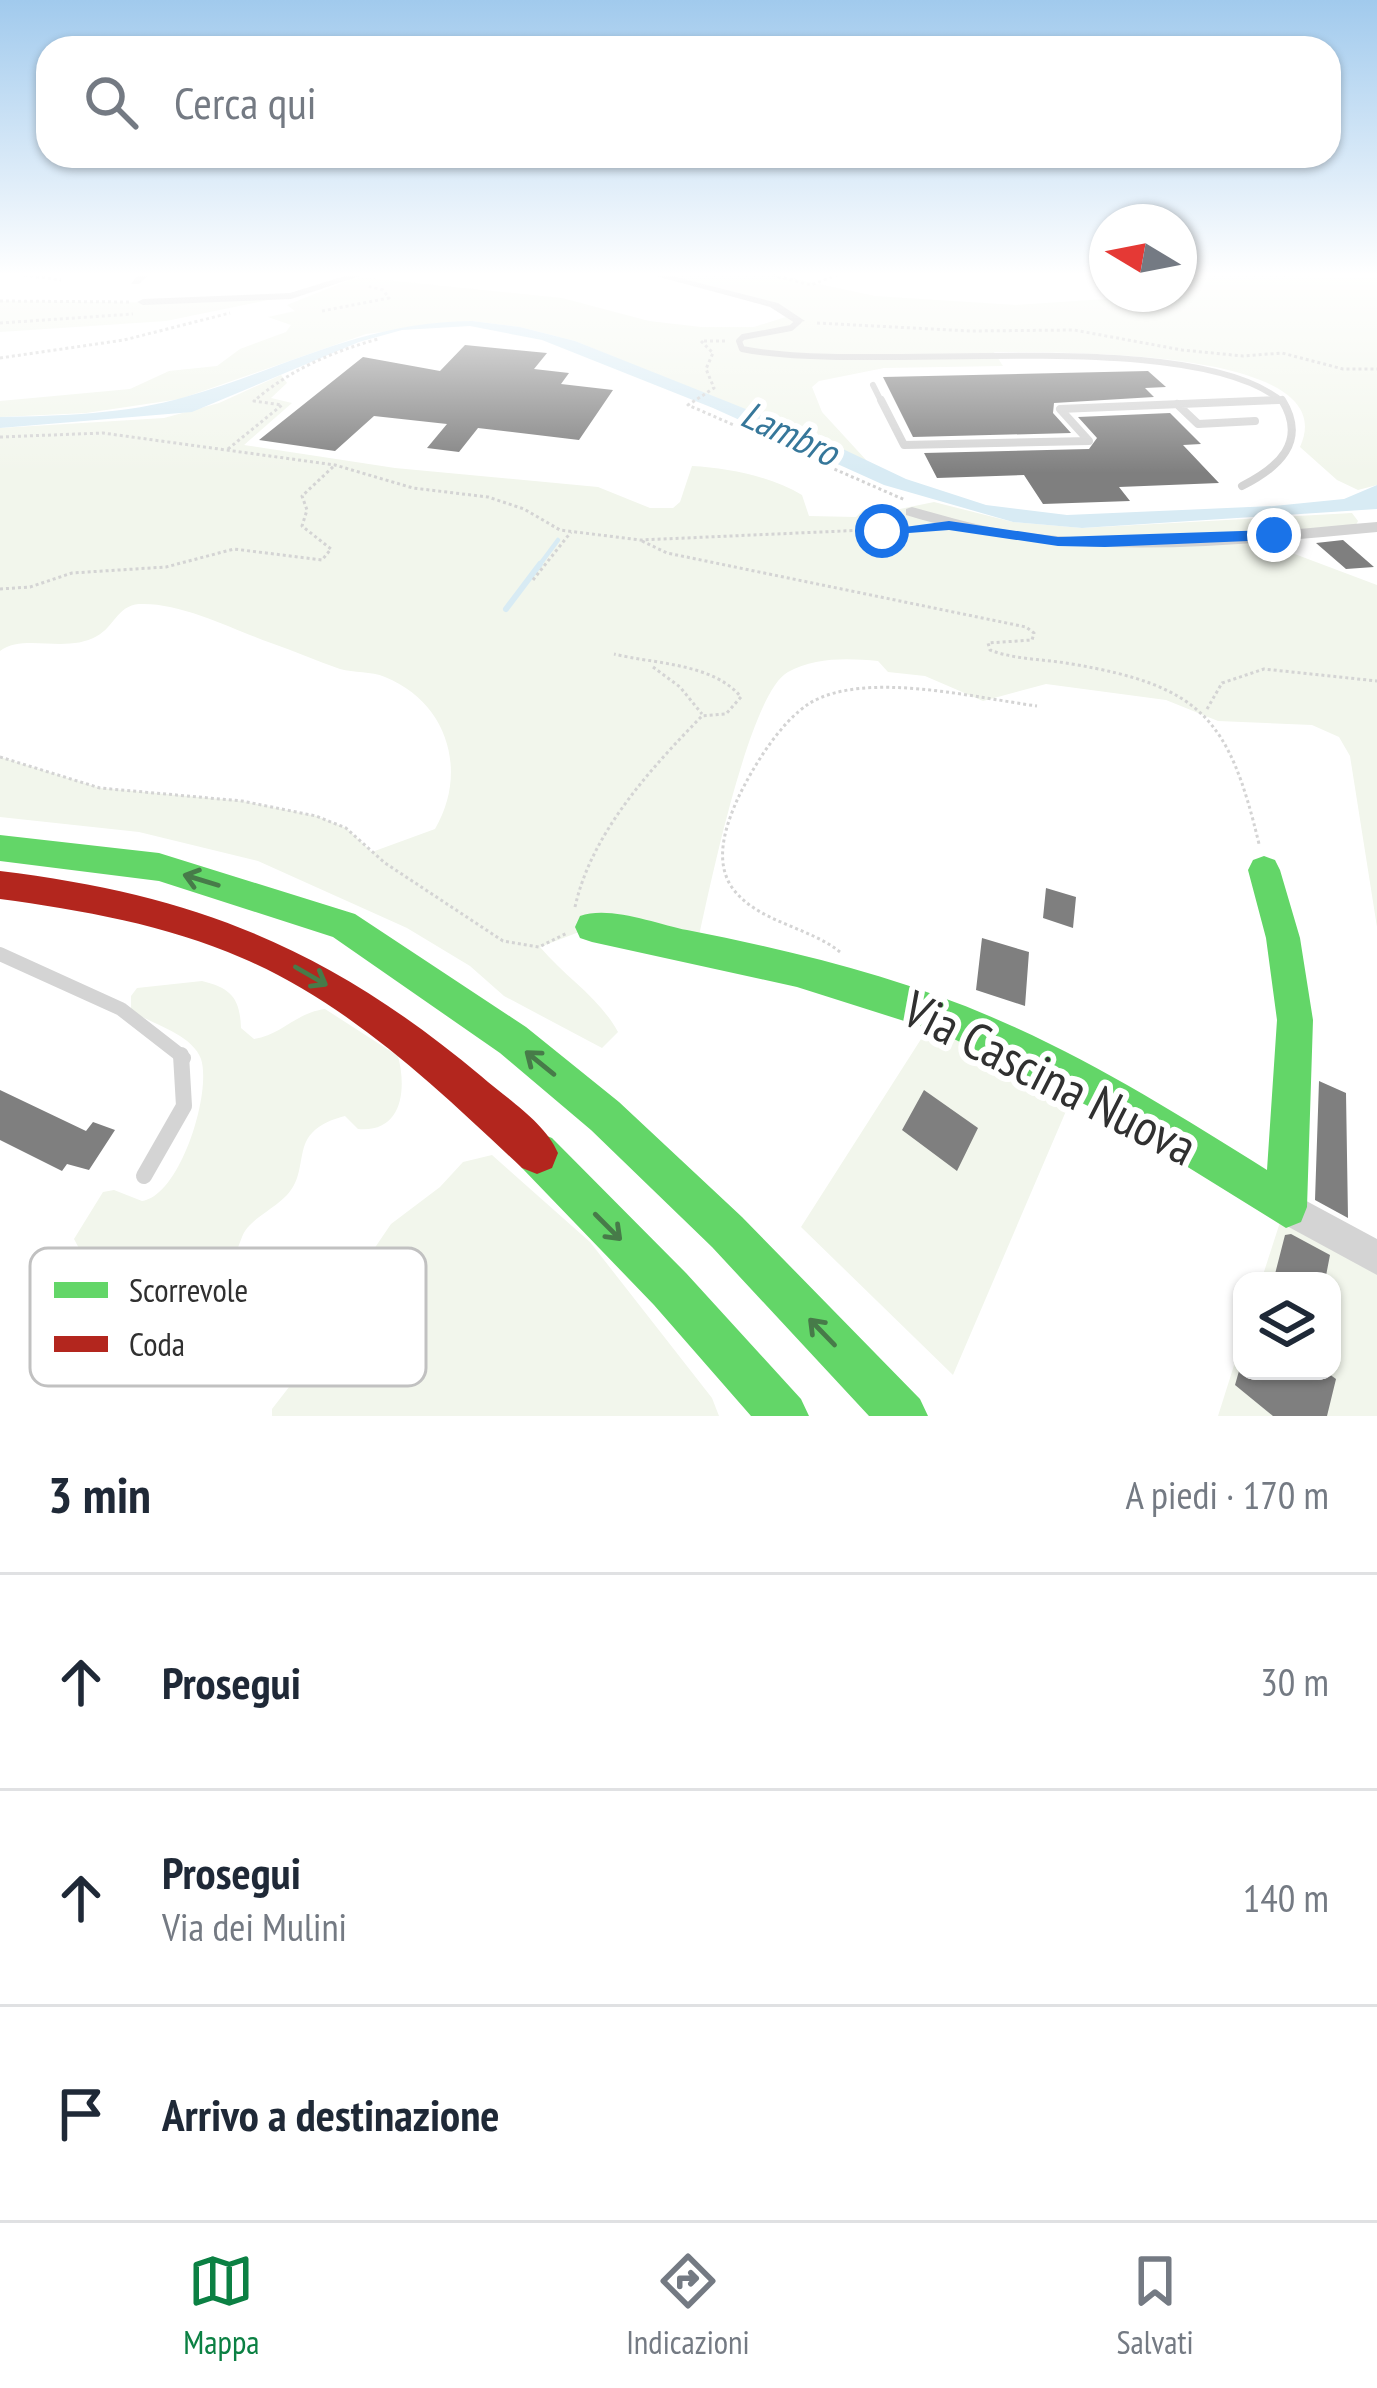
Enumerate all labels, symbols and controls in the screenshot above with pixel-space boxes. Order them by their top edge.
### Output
search box [36,36,1341,168]
icon: search [78,69,144,135]
text: Cerca qui [174,73,317,131]
north arrow [1089,204,1197,312]
water label: Lambro [734,388,850,478]
route start [855,504,909,558]
route end [1247,508,1301,562]
one-way arrow [183,868,221,890]
one-way arrow [293,965,328,989]
street label: Via Cascina Nuova [892,975,1208,1179]
one-way arrow [525,1050,557,1076]
one-way arrow [593,1212,622,1241]
legend [30,1248,426,1386]
text: Scorrevole [129,1268,248,1311]
map controls [1233,1272,1341,1380]
button: layers [1233,1272,1341,1380]
one-way arrow [809,1317,837,1347]
text: Coda [129,1322,185,1365]
text: 3 min [48,1461,151,1527]
text: A piedi · 170 m [1126,1469,1329,1520]
icon: ahead [48,1649,114,1715]
text: Prosegui [162,1653,301,1711]
text: 30 m [1260,1656,1329,1707]
text: Prosegui [162,1843,301,1901]
icon: ahead [48,1865,114,1931]
text: 140 m [1243,1872,1329,1923]
text: Via dei Mulini [162,1901,347,1952]
icon: arrive [48,2081,114,2147]
text: Arrivo a destinazione [162,2085,500,2143]
tab: Mappa [183,2248,259,2363]
tab: Indicazioni [626,2248,750,2363]
tab: Salvati [1116,2248,1194,2363]

